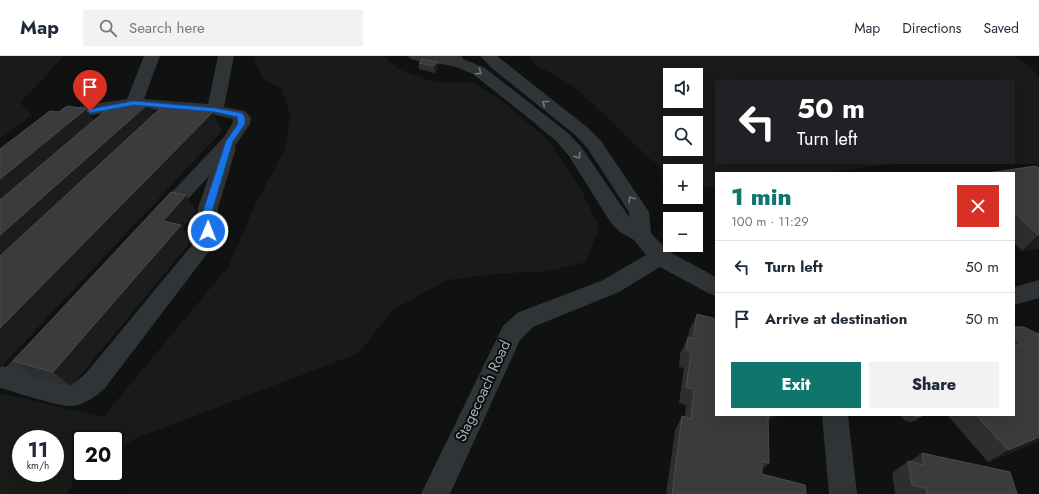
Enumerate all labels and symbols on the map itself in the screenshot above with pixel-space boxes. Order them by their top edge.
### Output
one-way arrow [475,67,482,74]
pin [73,70,107,111]
one-way arrow [542,101,549,108]
one-way arrow [573,152,581,159]
one-way arrow [628,196,635,203]
position arrow [187,210,229,252]
street label: Stagecoach Road [450,337,516,445]
speed limit sign: 20 [72,430,124,482]

